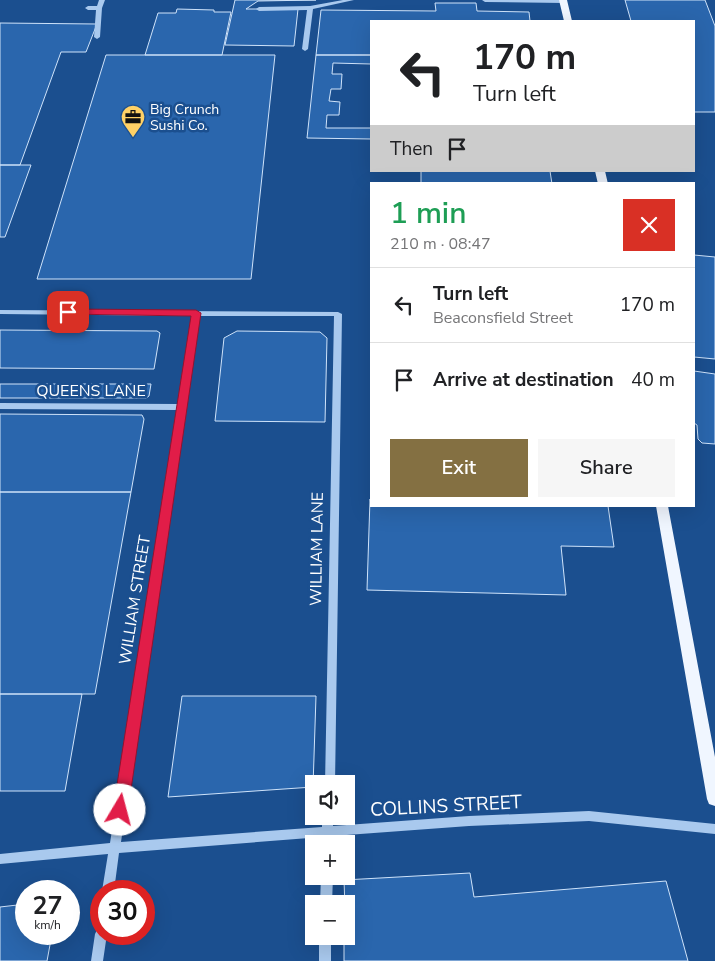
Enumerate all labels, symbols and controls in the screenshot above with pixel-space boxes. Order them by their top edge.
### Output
text: 170 m [473,34,576,81]
icon: left [390,40,455,105]
text: Turn left [473,79,556,109]
place label: Big Crunch Sushi Co. [150,100,219,135]
office icon: Big Crunch Sushi Co. [120,104,146,138]
icon: arrive [443,135,471,163]
text: Then [390,136,433,162]
text: 1 min [390,193,466,234]
button: close [623,199,675,251]
text: 210 m · 08:47 [390,233,491,255]
text: Turn left [433,281,508,307]
pin [47,291,89,333]
icon: left [390,291,418,319]
text: 170 m [620,292,675,318]
icon: arrive [54,298,82,326]
text: Beaconsfield Street [433,307,573,329]
icon: arrive [390,366,418,394]
text: Arrive at destination [433,367,614,393]
text: 40 m [631,367,675,393]
street label: QUEENS LANE [36,380,146,402]
button: Exit [390,439,528,497]
button: Share [538,439,675,497]
street label: WILLIAM LANE [305,492,329,606]
street label: WILLIAM STREET [114,533,156,666]
map controls [305,775,355,945]
button: sound [305,775,355,825]
position arrow [93,783,145,835]
street label: COLLINS STREET [369,789,523,823]
button: + [305,835,355,885]
speed limit sign: 30 [90,880,155,945]
text: 27 [32,889,63,923]
button: − [305,895,355,945]
text: km/h [34,917,61,933]

